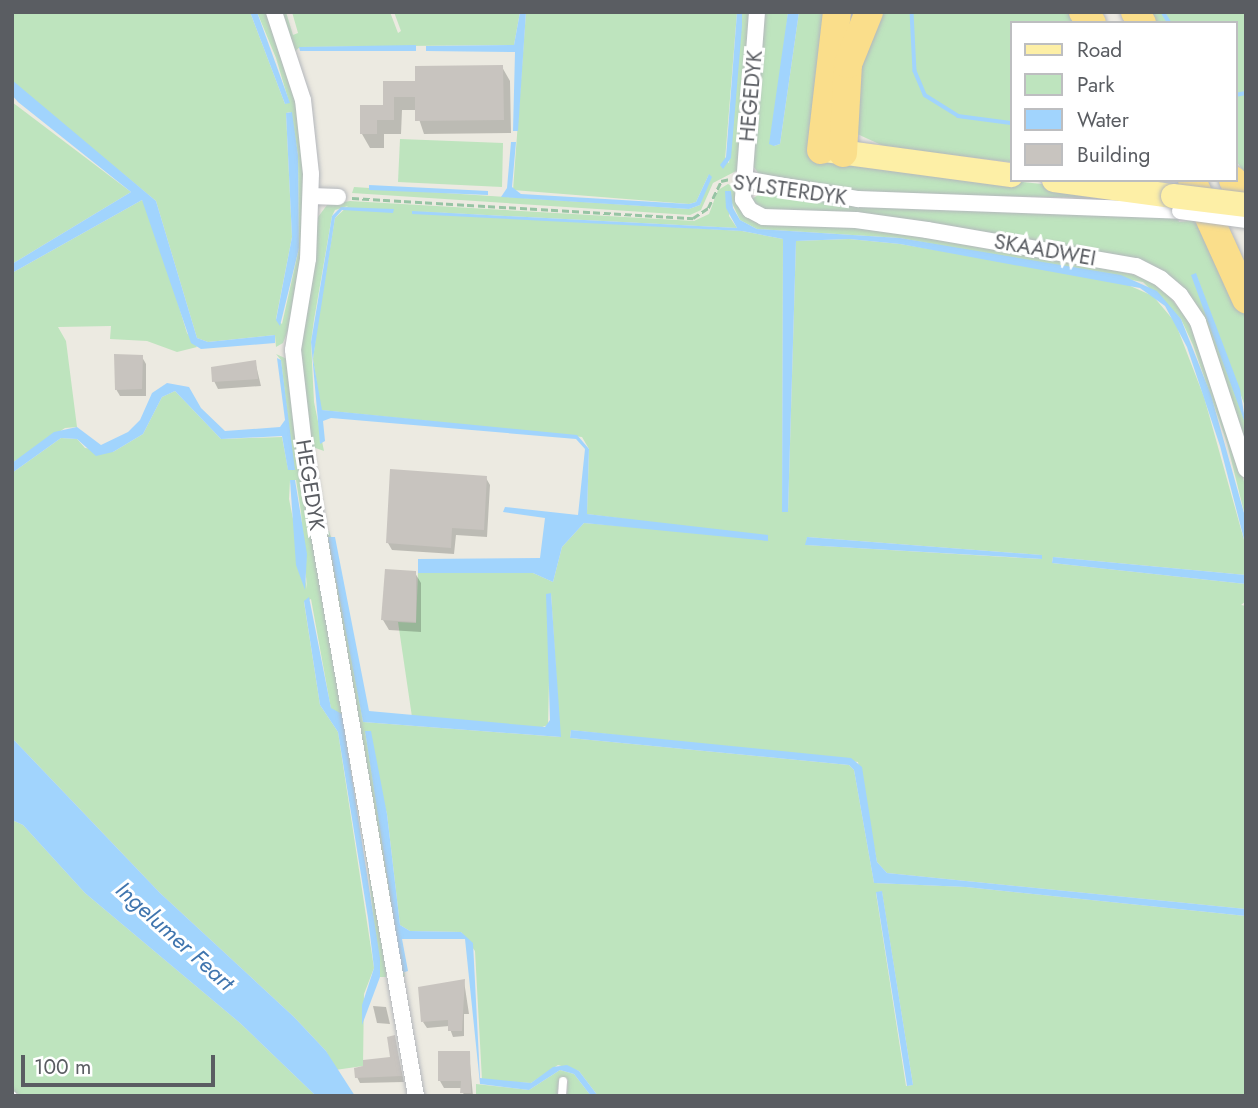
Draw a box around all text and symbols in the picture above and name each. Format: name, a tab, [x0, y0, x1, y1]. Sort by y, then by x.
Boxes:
legend	[1010, 21, 1237, 182]
text: Road	[1077, 35, 1122, 65]
street label: HEGEDYK	[734, 49, 768, 143]
text: Park	[1077, 70, 1114, 100]
text: Water	[1077, 105, 1129, 135]
text: Building	[1077, 140, 1150, 170]
street label: SYLSTERDYK	[731, 170, 849, 210]
street label: SKAADWEI	[992, 229, 1098, 271]
street label: HEGEDYK	[290, 438, 330, 532]
water label: Ingelumer Feart	[110, 876, 240, 996]
scale bar	[24, 1042, 219, 1086]
text: 100 m	[34, 1052, 91, 1082]

